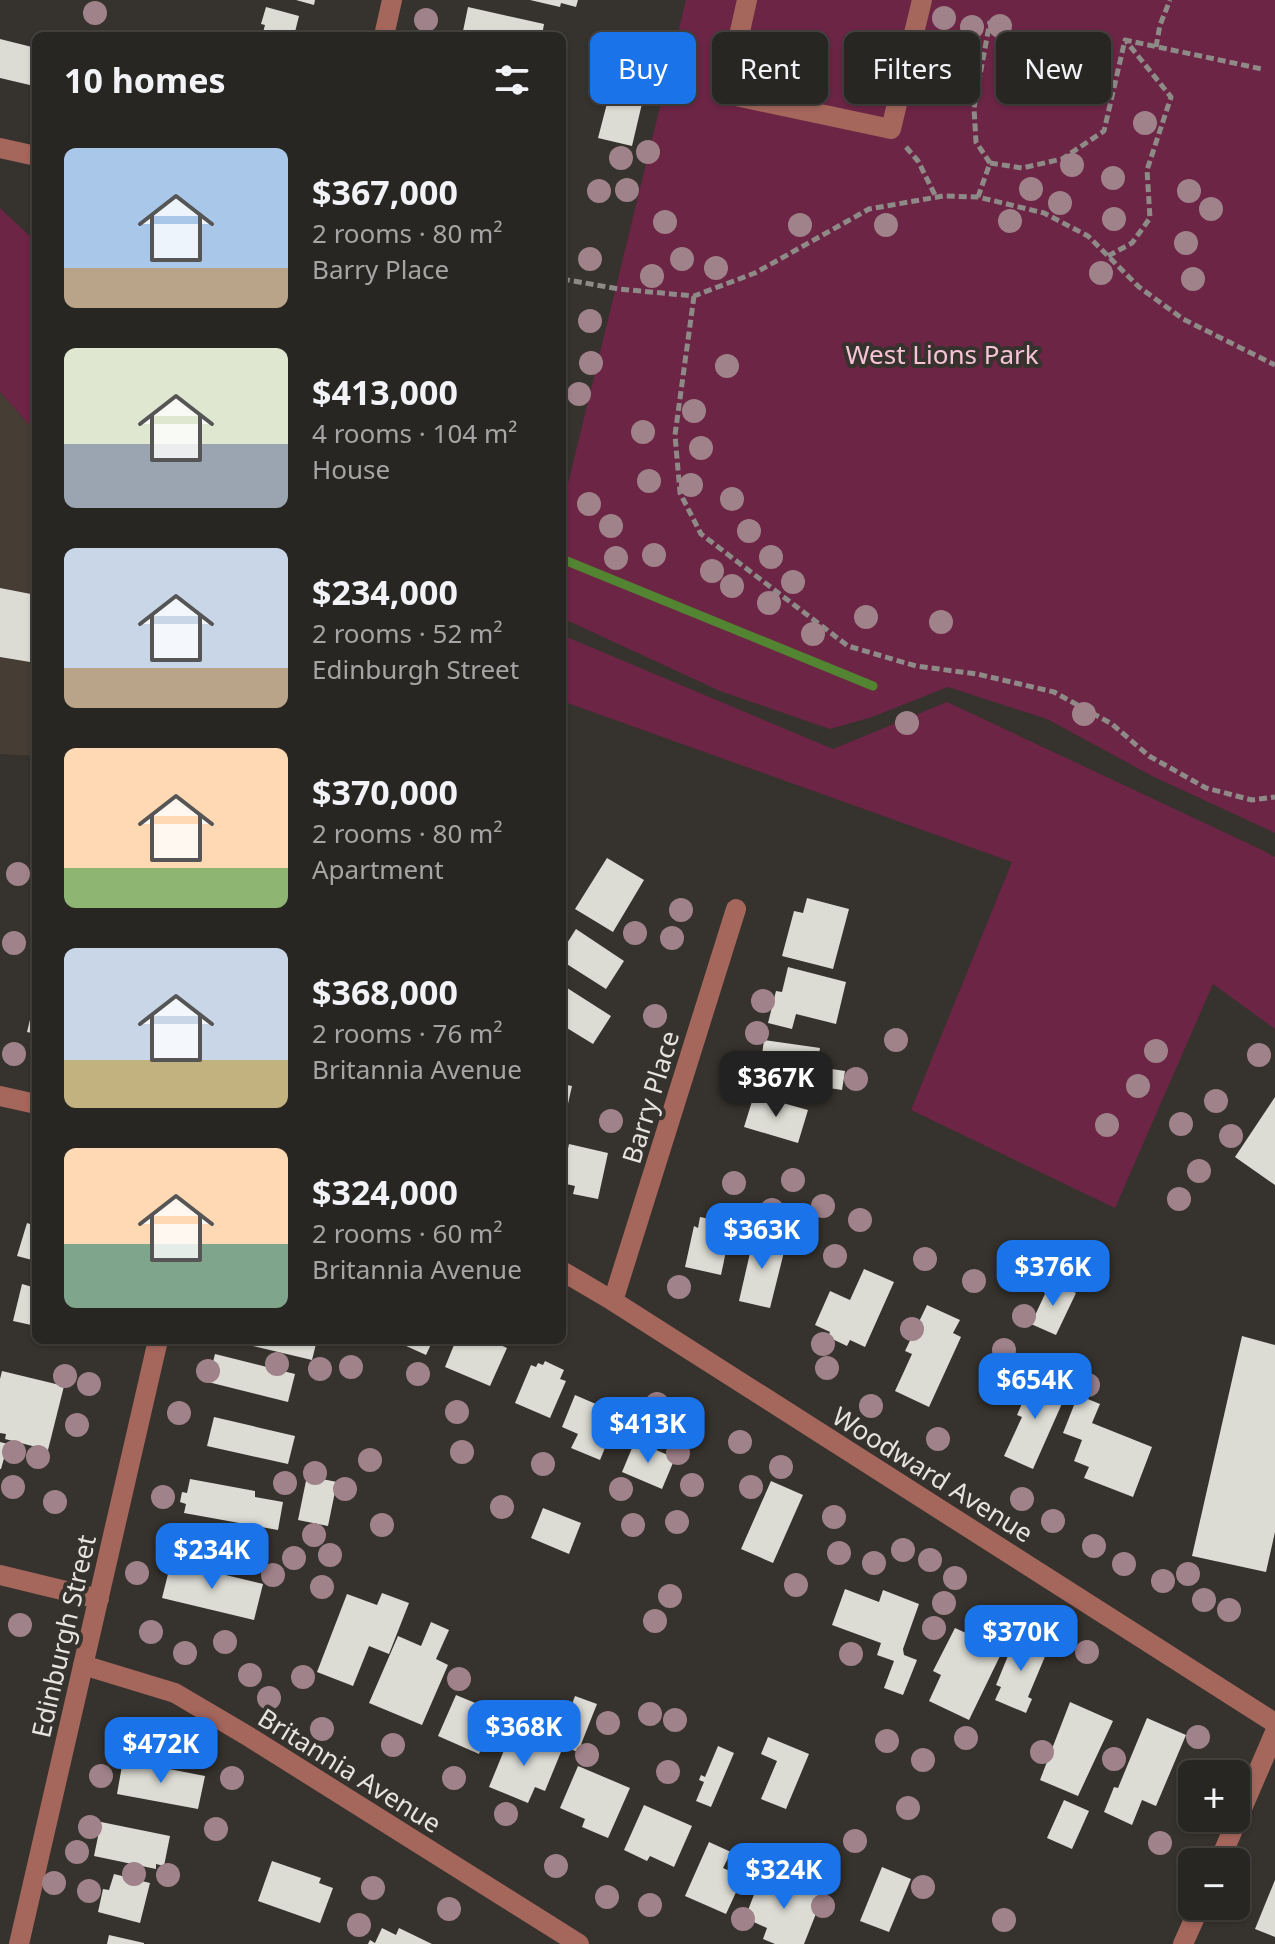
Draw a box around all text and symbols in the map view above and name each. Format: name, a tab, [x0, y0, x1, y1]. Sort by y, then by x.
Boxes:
chip: Buy	[590, 32, 696, 104]
chip: Rent	[712, 32, 828, 104]
chip: Filters	[844, 32, 980, 104]
chip: New	[996, 32, 1111, 104]
text: 10 homes	[64, 57, 226, 103]
icon: filters	[490, 58, 534, 102]
text: $367,000	[312, 169, 458, 215]
icon: home	[128, 180, 224, 276]
text: 2 rooms · 80 m²	[312, 215, 502, 251]
text: Barry Place	[312, 251, 449, 287]
park label: West Lions Park	[845, 336, 1039, 372]
text: $413,000	[312, 369, 458, 415]
icon: home	[128, 380, 224, 476]
text: 4 rooms · 104 m²	[312, 415, 517, 451]
text: House	[312, 451, 390, 487]
text: $234,000	[312, 569, 458, 615]
icon: home	[128, 580, 224, 676]
text: 2 rooms · 52 m²	[312, 615, 502, 651]
text: Edinburgh Street	[312, 651, 519, 687]
text: $370,000	[312, 769, 458, 815]
icon: home	[128, 780, 224, 876]
text: 2 rooms · 80 m²	[312, 815, 502, 851]
text: Apartment	[312, 851, 444, 887]
text: $368,000	[312, 969, 458, 1015]
icon: home	[128, 980, 224, 1076]
text: 2 rooms · 76 m²	[312, 1015, 502, 1051]
street label: Barry Place	[613, 1026, 687, 1168]
text: Britannia Avenue	[312, 1051, 522, 1087]
pin: $367K	[720, 1051, 832, 1119]
text: $367K	[738, 1059, 814, 1095]
text: $324,000	[312, 1169, 458, 1215]
icon: home	[128, 1180, 224, 1276]
pin: $363K	[706, 1203, 818, 1271]
text: $363K	[724, 1211, 800, 1247]
text: 2 rooms · 60 m²	[312, 1215, 502, 1251]
pin: $376K	[997, 1240, 1109, 1308]
text: $376K	[1015, 1248, 1091, 1284]
text: Britannia Avenue	[312, 1251, 522, 1287]
pin: $654K	[979, 1353, 1091, 1421]
text: $654K	[997, 1361, 1073, 1397]
pin: $413K	[592, 1397, 704, 1465]
street label: Woodward Avenue	[826, 1398, 1040, 1550]
text: $413K	[610, 1405, 686, 1441]
pin: $234K	[156, 1523, 268, 1591]
street label: Edinburgh Street	[22, 1531, 104, 1741]
text: $234K	[174, 1531, 250, 1567]
pin: $370K	[965, 1605, 1077, 1673]
text: $370K	[983, 1613, 1059, 1649]
street label: Britannia Avenue	[252, 1699, 448, 1841]
pin: $368K	[468, 1700, 580, 1768]
text: $368K	[486, 1708, 562, 1744]
pin: $472K	[105, 1717, 217, 1785]
text: $472K	[123, 1725, 199, 1761]
map controls	[1178, 1760, 1250, 1920]
button: +	[1178, 1760, 1250, 1832]
pin: $324K	[728, 1843, 840, 1911]
button: −	[1178, 1848, 1250, 1920]
text: $324K	[746, 1851, 822, 1887]

